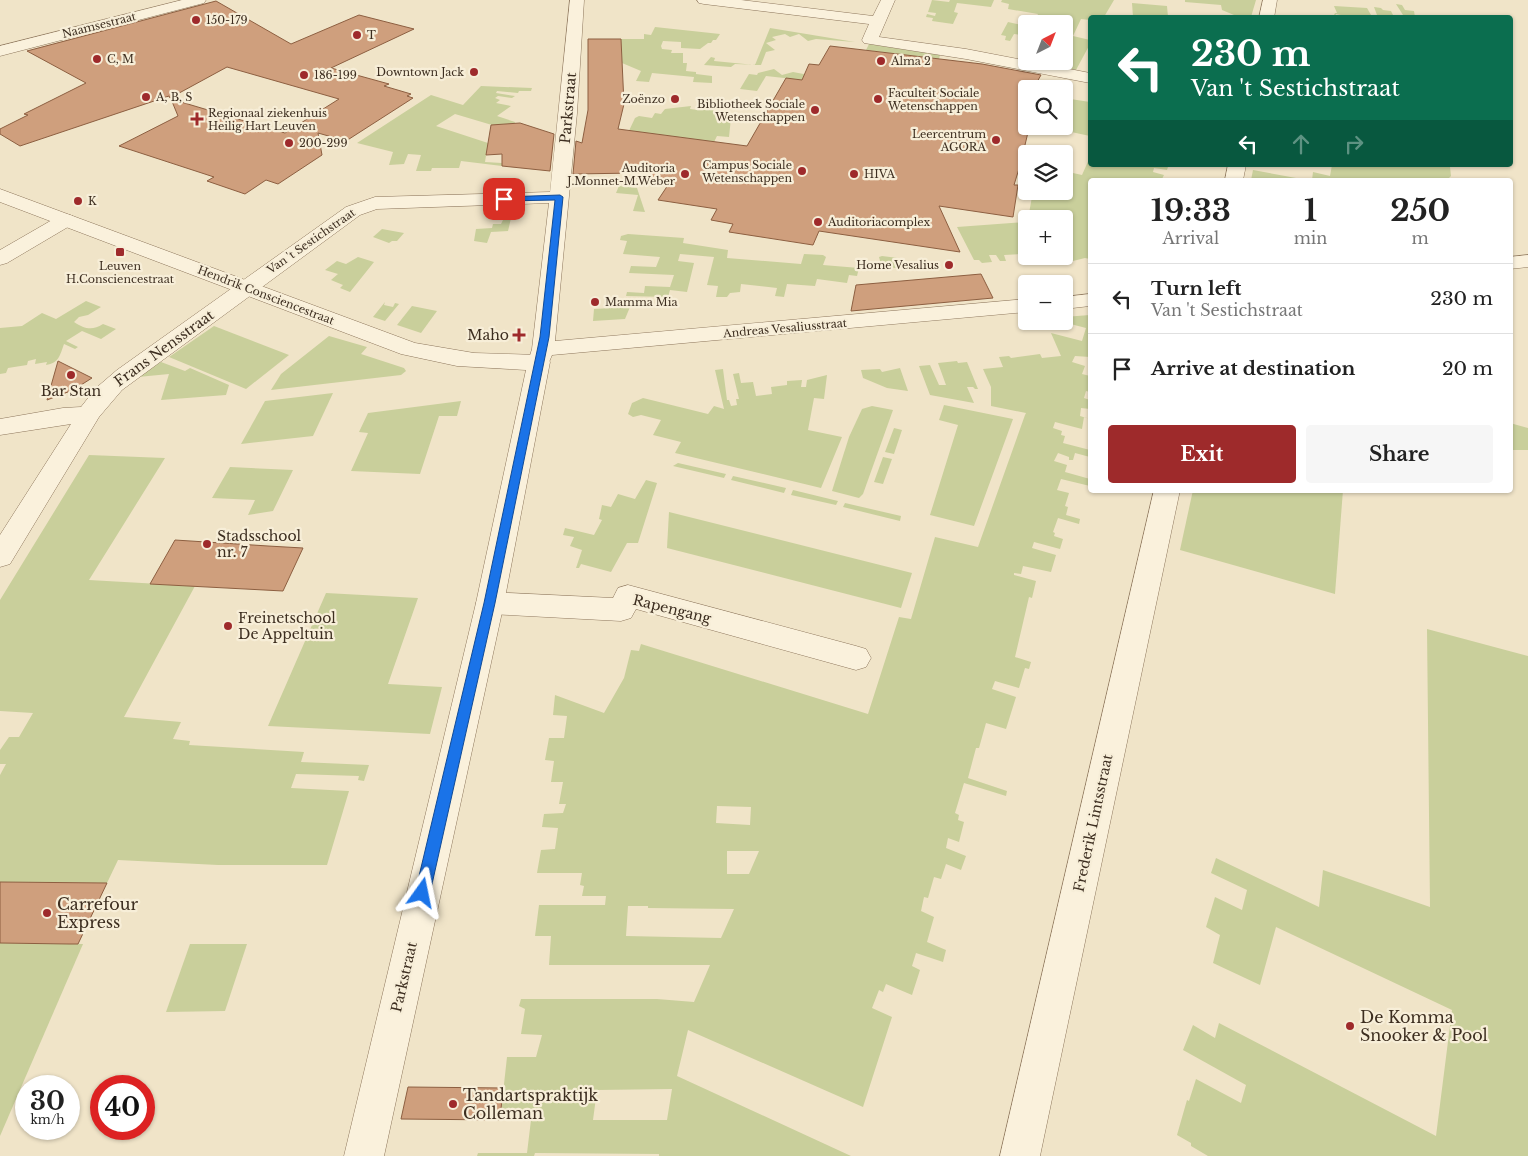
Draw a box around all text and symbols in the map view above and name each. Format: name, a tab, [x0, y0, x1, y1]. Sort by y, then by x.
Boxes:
street label: Naamsestraat	[61, 9, 138, 41]
place label: 150-179	[206, 13, 248, 27]
marker: 150-179	[190, 14, 202, 26]
north arrow	[1018, 15, 1072, 70]
map controls	[1018, 15, 1073, 330]
place label: T	[367, 28, 376, 42]
marker: T	[351, 29, 363, 41]
text: 230 m	[1191, 32, 1311, 75]
icon: left	[1108, 35, 1173, 100]
place label: C, M	[107, 52, 134, 66]
marker: C, M	[91, 53, 103, 65]
place label: Alma 2	[890, 54, 931, 68]
marker: Alma 2	[875, 55, 887, 67]
place label: Downtown Jack	[376, 65, 464, 79]
marker: Downtown Jack	[468, 66, 480, 78]
place label: 186-199	[314, 68, 357, 82]
marker: 186-199	[298, 69, 310, 81]
street label: Parkstraat	[556, 71, 580, 144]
text: Van 't Sestichstraat	[1191, 75, 1400, 102]
button: search	[1018, 80, 1073, 135]
place label: Faculteit Sociale Wetenschappen	[887, 86, 979, 113]
place label: A, B, S	[155, 90, 192, 104]
marker: A, B, S	[140, 91, 152, 103]
place label: Zoënzo	[622, 92, 665, 106]
marker: Zoënzo	[669, 93, 681, 105]
marker: Faculteit Sociale Wetenschappen	[872, 93, 884, 105]
place label: Bibliotheek Sociale Wetenschappen	[697, 97, 805, 124]
marker: Bibliotheek Sociale Wetenschappen	[809, 104, 821, 116]
place label: Regionaal ziekenhuis Heilig Hart Leuven	[208, 106, 327, 133]
marker: Regionaal ziekenhuis Heilig Hart Leuven	[190, 112, 204, 126]
place label: Leercentrum AGORA	[912, 127, 987, 154]
icon: left	[1234, 130, 1262, 158]
icon: ahead	[1287, 130, 1315, 158]
icon: right	[1340, 130, 1368, 158]
marker: Leercentrum AGORA	[990, 134, 1002, 146]
place label: 200-299	[299, 136, 348, 150]
marker: 200-299	[283, 137, 295, 149]
button: layers	[1018, 145, 1073, 200]
place label: Campus Sociale Wetenschappen	[701, 158, 792, 185]
place label: Auditoria J.Monnet-M.Weber	[565, 161, 676, 188]
marker: Campus Sociale Wetenschappen	[796, 165, 808, 177]
place label: HIVA	[864, 167, 896, 181]
marker: Auditoria J.Monnet-M.Weber	[679, 168, 691, 180]
marker: HIVA	[848, 168, 860, 180]
pin	[483, 178, 525, 220]
icon: arrive	[490, 185, 518, 213]
text: 19:33	[1151, 192, 1231, 229]
text: 1	[1304, 192, 1317, 229]
text: 250	[1390, 192, 1450, 229]
place label: K	[88, 194, 97, 208]
marker: K	[72, 195, 84, 207]
street label: Van 't Sestichstraat	[263, 205, 358, 277]
button: +	[1018, 210, 1073, 265]
place label: Auditoriacomplex	[827, 215, 931, 229]
marker: Auditoriacomplex	[812, 216, 824, 228]
text: Arrival	[1163, 228, 1219, 248]
text: min	[1294, 228, 1327, 248]
text: m	[1412, 228, 1429, 248]
marker: Leuven H.Consciencestraat	[114, 246, 126, 258]
place label: Home Vesalius	[856, 258, 939, 272]
place label: Leuven H.Consciencestraat	[66, 259, 175, 286]
marker: Home Vesalius	[943, 259, 955, 271]
street label: Hendrik Consciencestraat	[196, 262, 337, 328]
button: −	[1018, 275, 1073, 330]
text: Turn left	[1151, 277, 1242, 300]
icon: left	[1108, 285, 1136, 313]
text: 230 m	[1430, 287, 1493, 310]
place label: Mamma Mia	[605, 295, 679, 309]
marker: Mamma Mia	[589, 296, 601, 308]
text: Van 't Sestichstraat	[1151, 300, 1303, 320]
street label: Frans Nensstraat	[111, 305, 218, 390]
street label: Andreas Vesaliusstraat	[722, 316, 848, 340]
place label: Maho	[467, 326, 509, 344]
marker: Maho	[513, 329, 525, 341]
icon: arrive	[1108, 355, 1136, 383]
text: Arrive at destination	[1151, 357, 1355, 380]
text: 20 m	[1442, 357, 1493, 380]
marker: Bar Stan	[65, 369, 77, 381]
place label: Bar Stan	[41, 382, 102, 400]
button: Exit	[1108, 425, 1296, 483]
button: Share	[1306, 425, 1493, 483]
place label: Stadsschool nr. 7	[217, 527, 302, 561]
marker: Stadsschool nr. 7	[201, 538, 213, 550]
street label: Rapengang	[631, 591, 714, 628]
place label: Freinetschool De Appeltuin	[238, 609, 336, 643]
marker: Freinetschool De Appeltuin	[222, 620, 234, 632]
street label: Frederik Lintsstraat	[1070, 752, 1117, 894]
position arrow	[395, 866, 447, 918]
place label: Carrefour Express	[57, 894, 139, 932]
marker: Carrefour Express	[41, 907, 53, 919]
street label: Parkstraat	[387, 939, 421, 1014]
place label: De Komma Snooker & Pool	[1360, 1007, 1488, 1045]
marker: De Komma Snooker & Pool	[1344, 1020, 1356, 1032]
speed limit sign: 40	[90, 1075, 155, 1140]
place label: Tandartspraktijk Colleman	[463, 1085, 598, 1123]
text: 30	[30, 1086, 65, 1117]
marker: Tandartspraktijk Colleman	[447, 1098, 459, 1110]
text: km/h	[30, 1112, 65, 1127]

